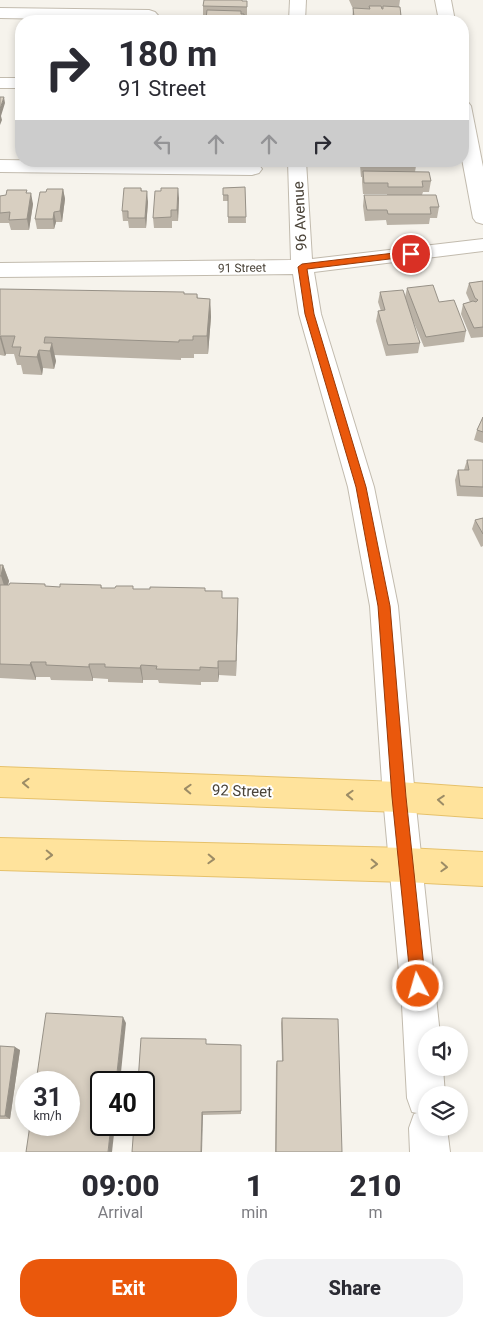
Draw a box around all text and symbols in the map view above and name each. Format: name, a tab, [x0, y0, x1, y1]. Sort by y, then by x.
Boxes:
text: 180 m	[118, 34, 217, 75]
icon: right	[35, 35, 100, 100]
text: 91 Street	[118, 76, 206, 101]
icon: left	[149, 130, 177, 158]
icon: ahead	[202, 130, 230, 158]
icon: ahead	[255, 130, 283, 158]
icon: right	[308, 130, 336, 158]
street label: 96 Avenue	[289, 181, 311, 251]
pin	[390, 233, 432, 275]
icon: arrive	[397, 240, 425, 268]
street label: 91 Street	[218, 261, 266, 275]
one-way arrow	[21, 777, 29, 788]
street label: 92 Street	[212, 781, 272, 801]
one-way arrow	[184, 784, 192, 794]
one-way arrow	[346, 790, 354, 801]
one-way arrow	[437, 795, 445, 806]
one-way arrow	[45, 850, 53, 860]
one-way arrow	[207, 854, 215, 865]
one-way arrow	[370, 859, 378, 869]
one-way arrow	[441, 862, 449, 873]
position arrow	[391, 959, 443, 1011]
map controls	[418, 1026, 468, 1136]
button: sound	[418, 1026, 468, 1076]
speed limit sign: 40	[90, 1071, 155, 1136]
text: 31	[33, 1083, 62, 1112]
button: layers	[418, 1086, 468, 1136]
text: km/h	[33, 1109, 62, 1123]
text: 09:00	[82, 1168, 160, 1203]
text: 1	[246, 1168, 263, 1203]
text: 210	[349, 1168, 401, 1203]
text: Arrival	[98, 1203, 143, 1222]
text: min	[241, 1203, 268, 1222]
text: m	[368, 1203, 382, 1222]
button: Exit	[20, 1259, 237, 1317]
button: Share	[247, 1259, 463, 1317]

